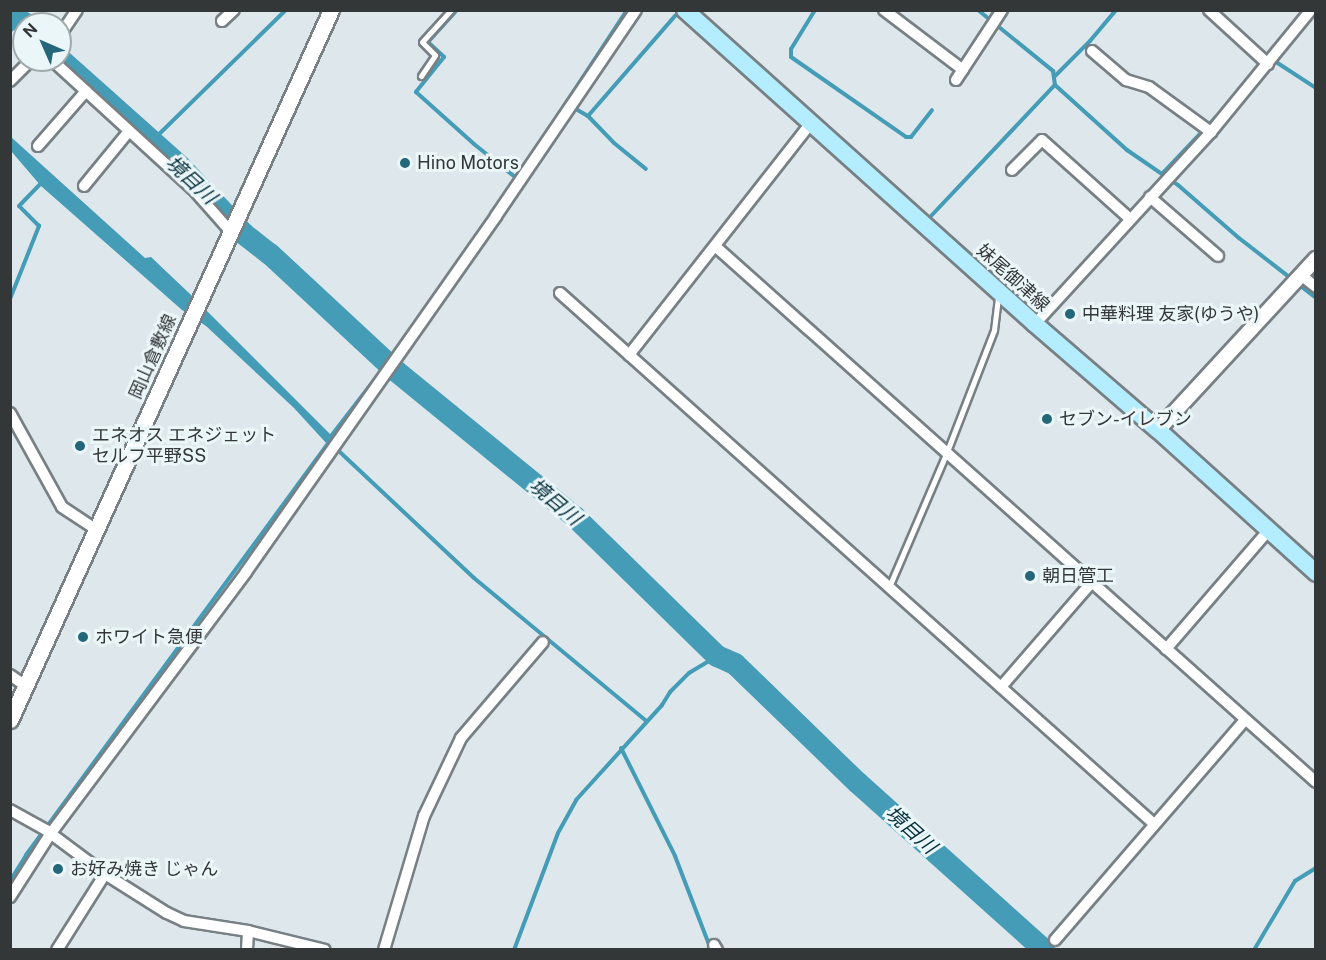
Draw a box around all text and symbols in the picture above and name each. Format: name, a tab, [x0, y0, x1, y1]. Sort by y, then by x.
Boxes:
north arrow	[12, 12, 72, 72]
text: N	[19, 19, 41, 41]
water label: 境目川	[161, 151, 221, 209]
place label: Hino Motors	[417, 152, 519, 174]
marker: Hino Motors	[398, 156, 412, 170]
street label: 妹尾御津線	[972, 240, 1054, 316]
place label: 中華料理 友家(ゆうや)	[1082, 303, 1259, 325]
marker: 中華料理 友家(ゆうや)	[1063, 307, 1077, 321]
street label: 岡山倉敷線	[125, 311, 181, 403]
place label: セブン-イレブン	[1059, 408, 1192, 430]
marker: セブン-イレブン	[1040, 412, 1054, 426]
place label: エネオス エネジェット セルフ平野SS	[92, 425, 276, 468]
marker: エネオス エネジェット セルフ平野SS	[73, 439, 87, 453]
water label: 境目川	[524, 474, 586, 530]
place label: 朝日管工	[1042, 565, 1114, 587]
marker: 朝日管工	[1023, 569, 1037, 583]
place label: ホワイト急便	[95, 626, 203, 648]
marker: ホワイト急便	[76, 630, 90, 644]
water label: 境目川	[881, 801, 941, 859]
place label: お好み焼き じゃん	[70, 858, 218, 880]
marker: お好み焼き じゃん	[51, 862, 65, 876]

